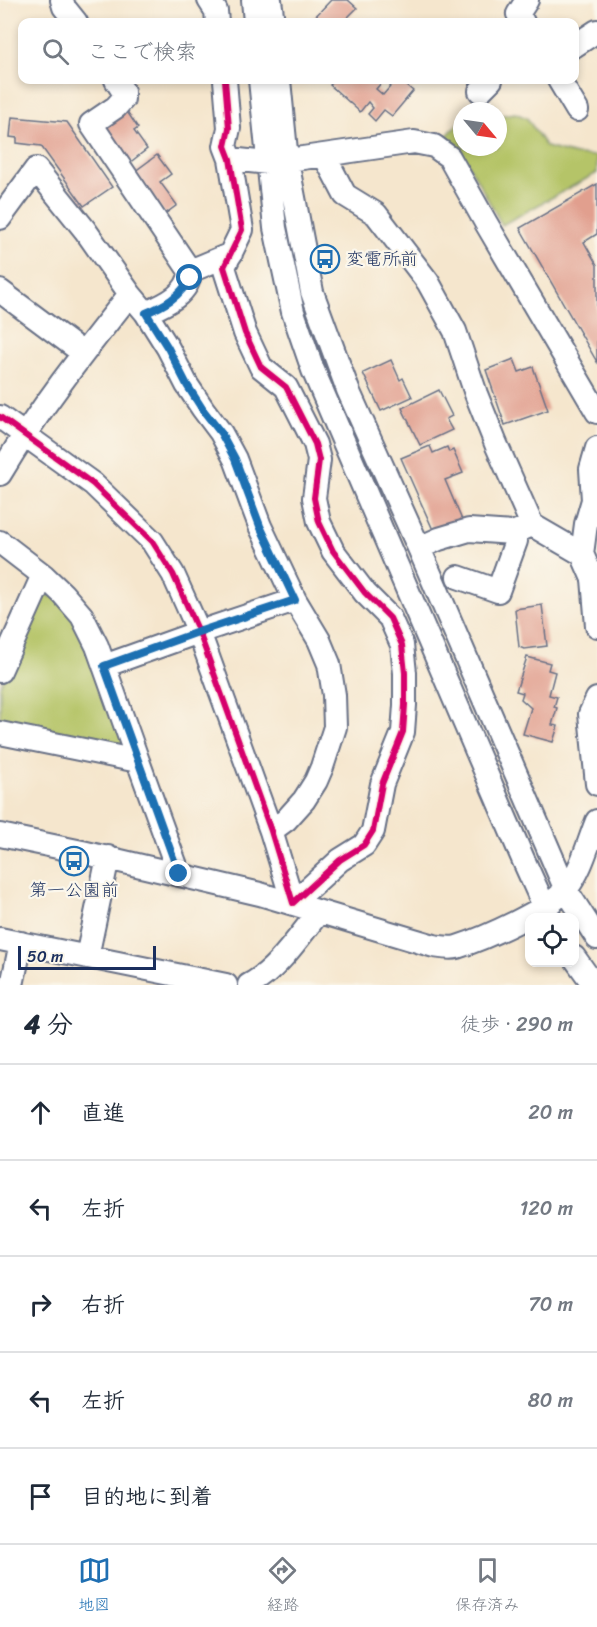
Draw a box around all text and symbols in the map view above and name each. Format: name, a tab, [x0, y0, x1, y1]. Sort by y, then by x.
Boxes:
search box	[18, 18, 579, 84]
text: ここで検索	[87, 32, 197, 71]
icon: search	[39, 35, 72, 68]
north arrow	[453, 102, 507, 156]
bus stop icon: 変電所前	[309, 243, 341, 275]
place label: 変電所前	[346, 243, 418, 275]
route start	[176, 264, 202, 290]
bus stop icon: 第一公園前	[58, 845, 90, 877]
route end	[165, 860, 191, 886]
place label: 第一公園前	[29, 874, 119, 906]
map controls	[525, 913, 579, 967]
button: locate	[525, 913, 579, 967]
text: 50 m	[27, 942, 63, 971]
scale bar	[18, 943, 156, 971]
text: 4 分	[24, 1001, 73, 1047]
text: 徒歩 · 290 m	[460, 1007, 573, 1042]
text: 直進	[81, 1093, 125, 1132]
text: 20 m	[528, 1095, 573, 1130]
icon: ahead	[24, 1096, 57, 1129]
text: 左折	[81, 1189, 125, 1228]
text: 120 m	[520, 1191, 573, 1226]
icon: left	[24, 1192, 57, 1225]
text: 右折	[81, 1285, 125, 1324]
text: 70 m	[528, 1287, 573, 1322]
icon: right	[24, 1288, 57, 1321]
text: 左折	[81, 1381, 125, 1420]
text: 80 m	[528, 1383, 573, 1418]
icon: left	[24, 1384, 57, 1417]
text: 目的地に到着	[81, 1477, 213, 1516]
icon: arrive	[24, 1480, 57, 1513]
tab: 地図	[78, 1554, 111, 1619]
tab: 経路	[266, 1554, 299, 1619]
tab: 保存済み	[455, 1554, 519, 1619]

